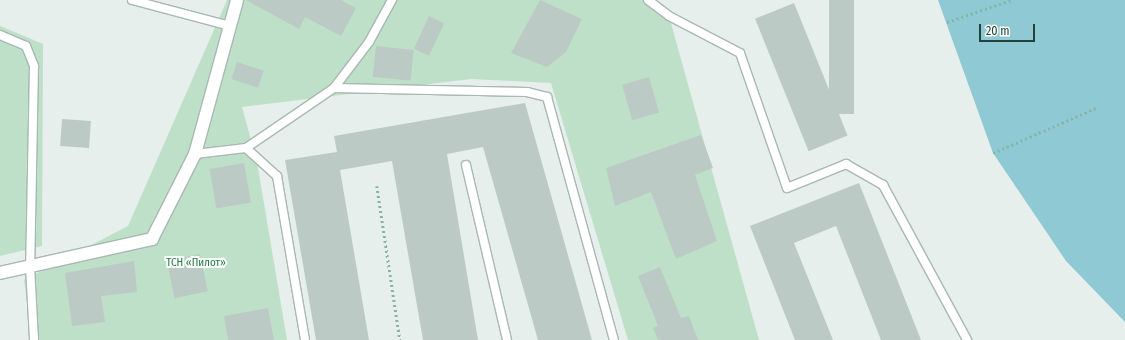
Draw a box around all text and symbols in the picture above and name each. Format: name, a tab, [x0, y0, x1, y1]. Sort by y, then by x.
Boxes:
scale bar	[981, 16, 1037, 42]
text: 20 m	[986, 24, 1010, 38]
park label: ТСН «Пилот»	[166, 256, 226, 270]

